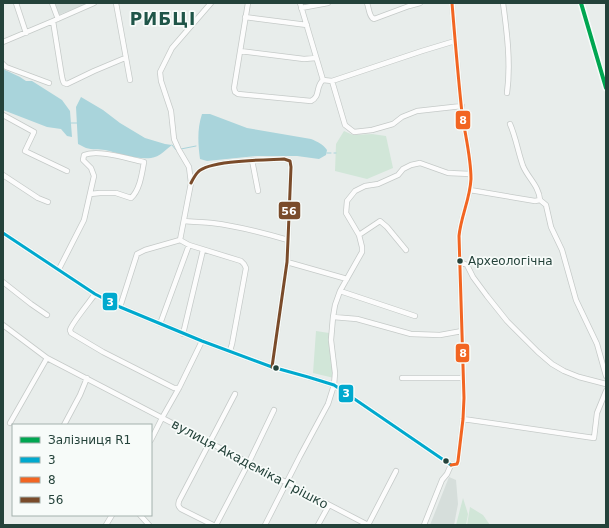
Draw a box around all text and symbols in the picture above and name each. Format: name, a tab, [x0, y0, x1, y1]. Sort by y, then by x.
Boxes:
district label: РИБЦІ	[130, 9, 196, 29]
line badge: 8	[455, 110, 471, 130]
text: 8	[459, 114, 467, 127]
line badge: 56	[278, 201, 301, 220]
text: 56	[281, 205, 297, 218]
place label: Археологічна	[468, 254, 553, 268]
marker: Археологічна	[455, 256, 465, 266]
line badge: 3	[102, 292, 118, 311]
text: 3	[106, 296, 114, 309]
line badge: 8	[455, 343, 470, 363]
text: 8	[459, 347, 467, 360]
unlabelled marker	[271, 363, 281, 373]
line badge: 3	[338, 384, 354, 403]
text: 3	[342, 387, 350, 400]
street label: вулиця Академіка Грішко	[169, 416, 331, 512]
legend	[12, 424, 152, 516]
text: Залізниця R1	[48, 433, 131, 447]
text: 3	[48, 453, 56, 467]
unlabelled marker	[441, 456, 451, 466]
text: 8	[48, 473, 56, 487]
text: 56	[48, 493, 63, 507]

